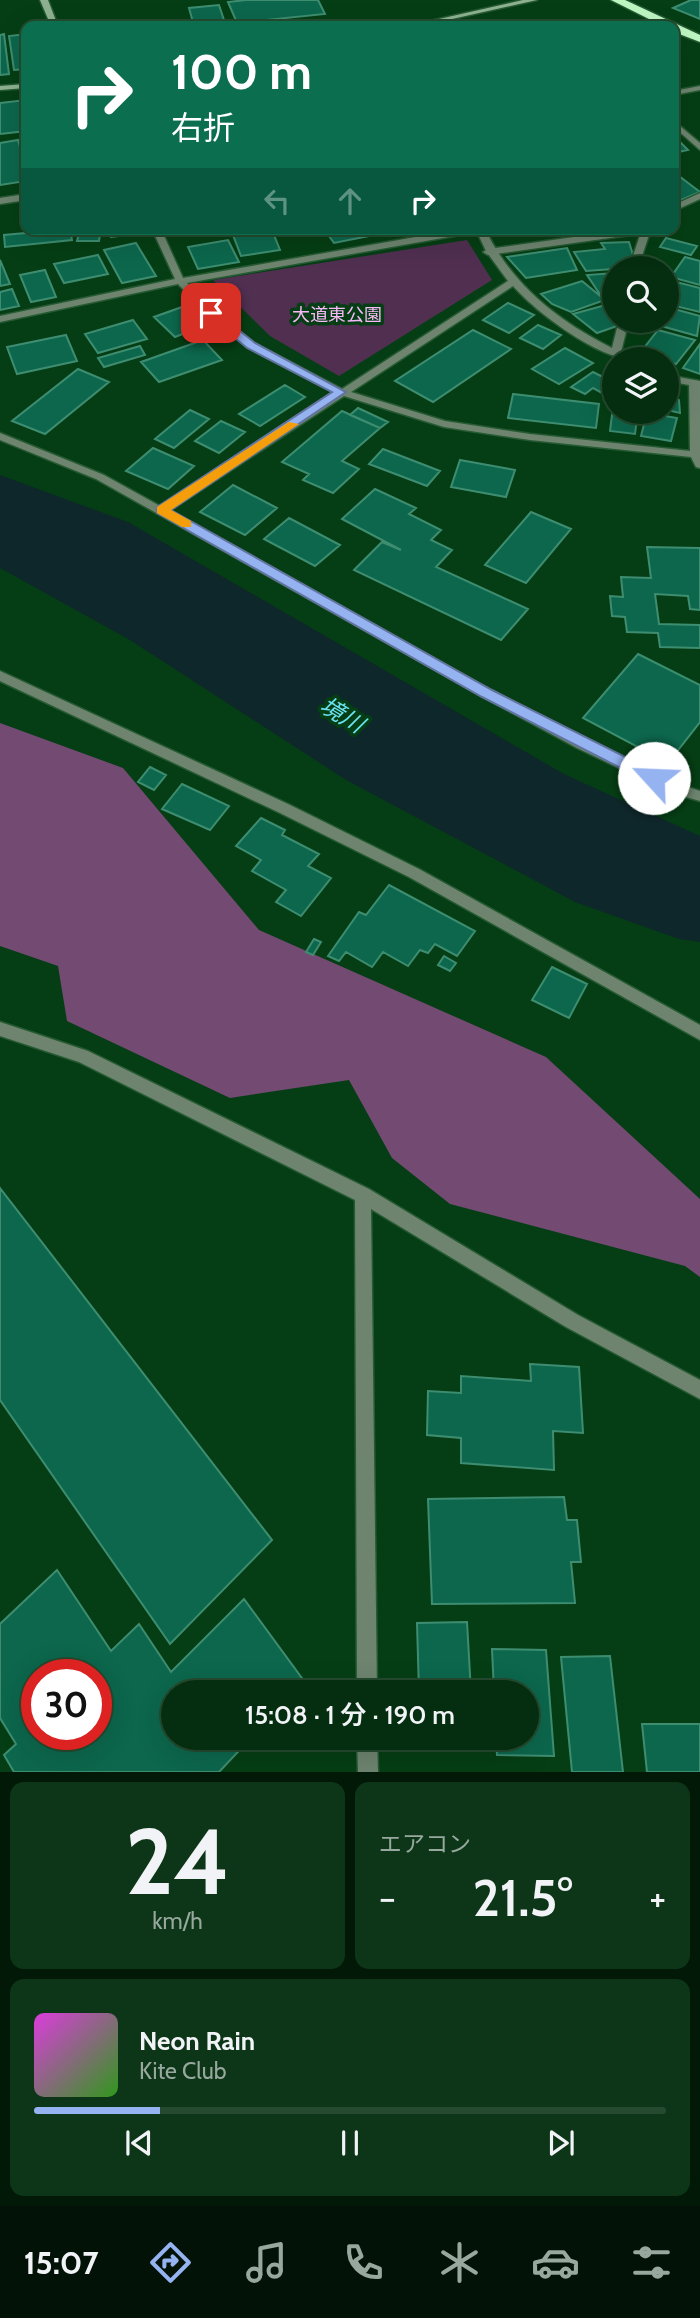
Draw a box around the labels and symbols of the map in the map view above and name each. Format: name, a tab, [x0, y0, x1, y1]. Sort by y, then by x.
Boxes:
pin	[181, 283, 241, 343]
park label: 大道東公園	[292, 304, 382, 326]
water label: 境川	[315, 691, 371, 740]
position arrow	[617, 741, 691, 815]
speed limit sign: 30	[21, 1659, 112, 1750]

